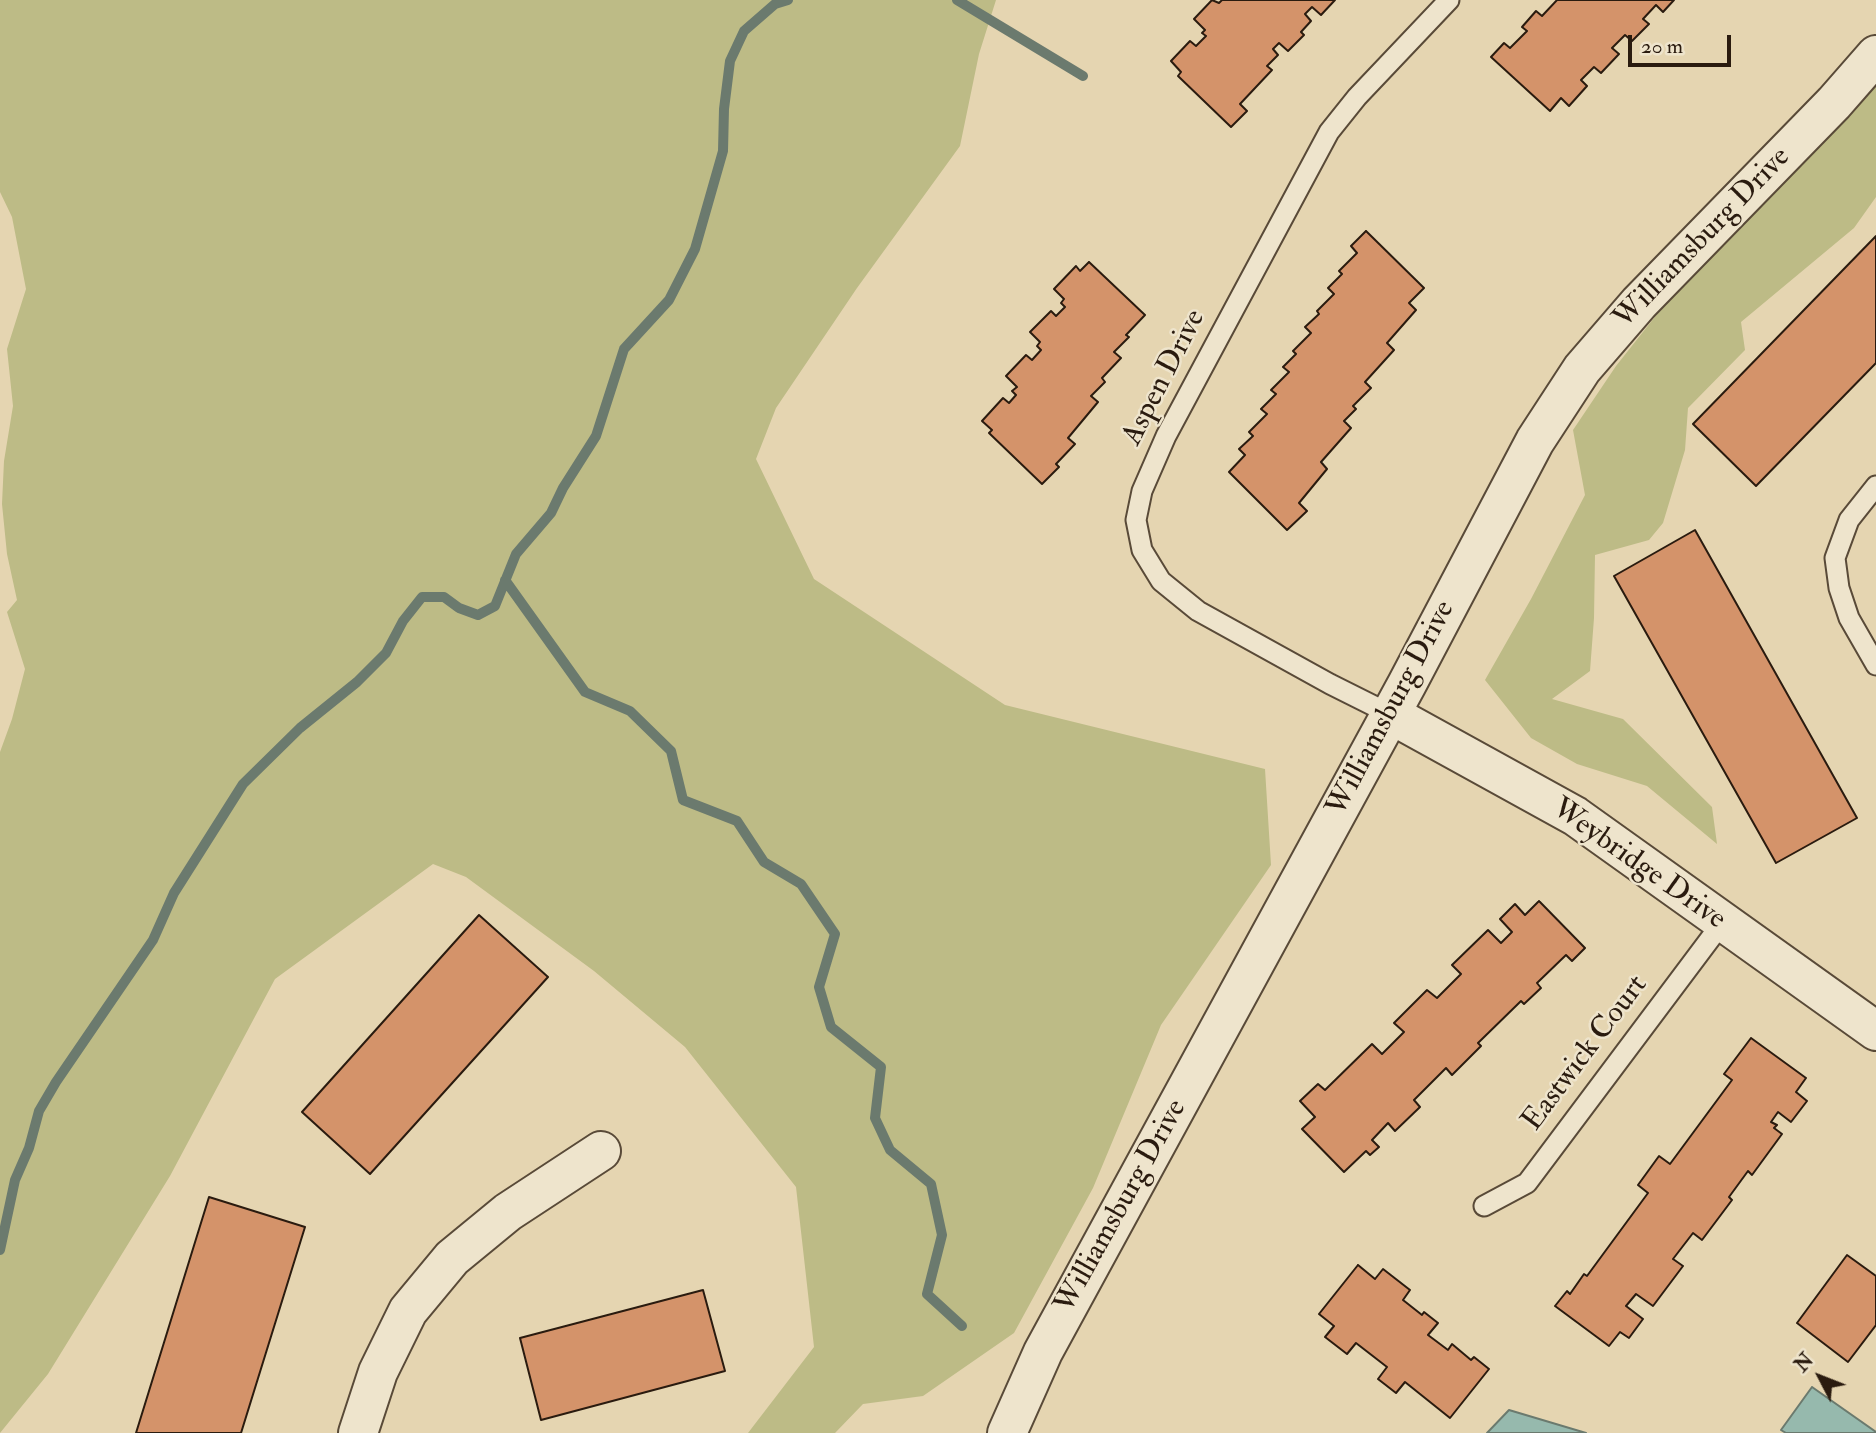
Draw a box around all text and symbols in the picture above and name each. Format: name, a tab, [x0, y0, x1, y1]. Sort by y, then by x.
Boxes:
scale bar	[1631, 21, 1734, 65]
text: 20 m	[1641, 33, 1683, 60]
street label: Williamsburg Drive	[1607, 141, 1799, 337]
street label: Aspen Drive	[1115, 304, 1215, 452]
street label: Williamsburg Drive	[1320, 595, 1464, 823]
street label: Weybridge Drive	[1544, 792, 1732, 938]
street label: Eastwick Court	[1516, 969, 1656, 1139]
street label: Williamsburg Drive	[1048, 1094, 1196, 1320]
north arrow	[1785, 1342, 1855, 1412]
text: N	[1790, 1349, 1819, 1377]

